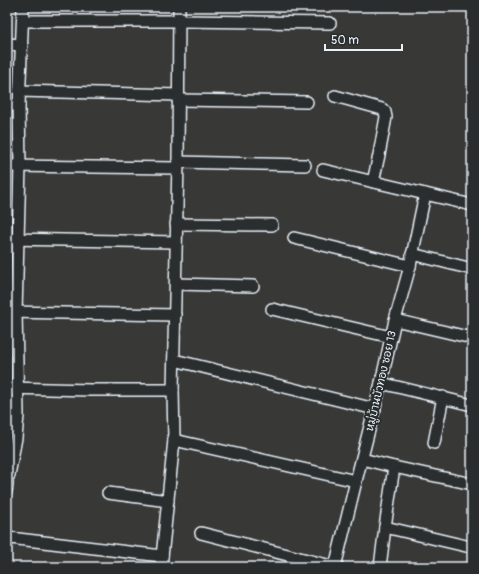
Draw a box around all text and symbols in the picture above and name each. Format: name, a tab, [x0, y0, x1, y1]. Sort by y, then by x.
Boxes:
scale bar	[325, 26, 402, 52]
text: 50 m	[331, 33, 359, 48]
street label: หมู่บ้านบัวทอง ซอย 13	[361, 329, 401, 433]

